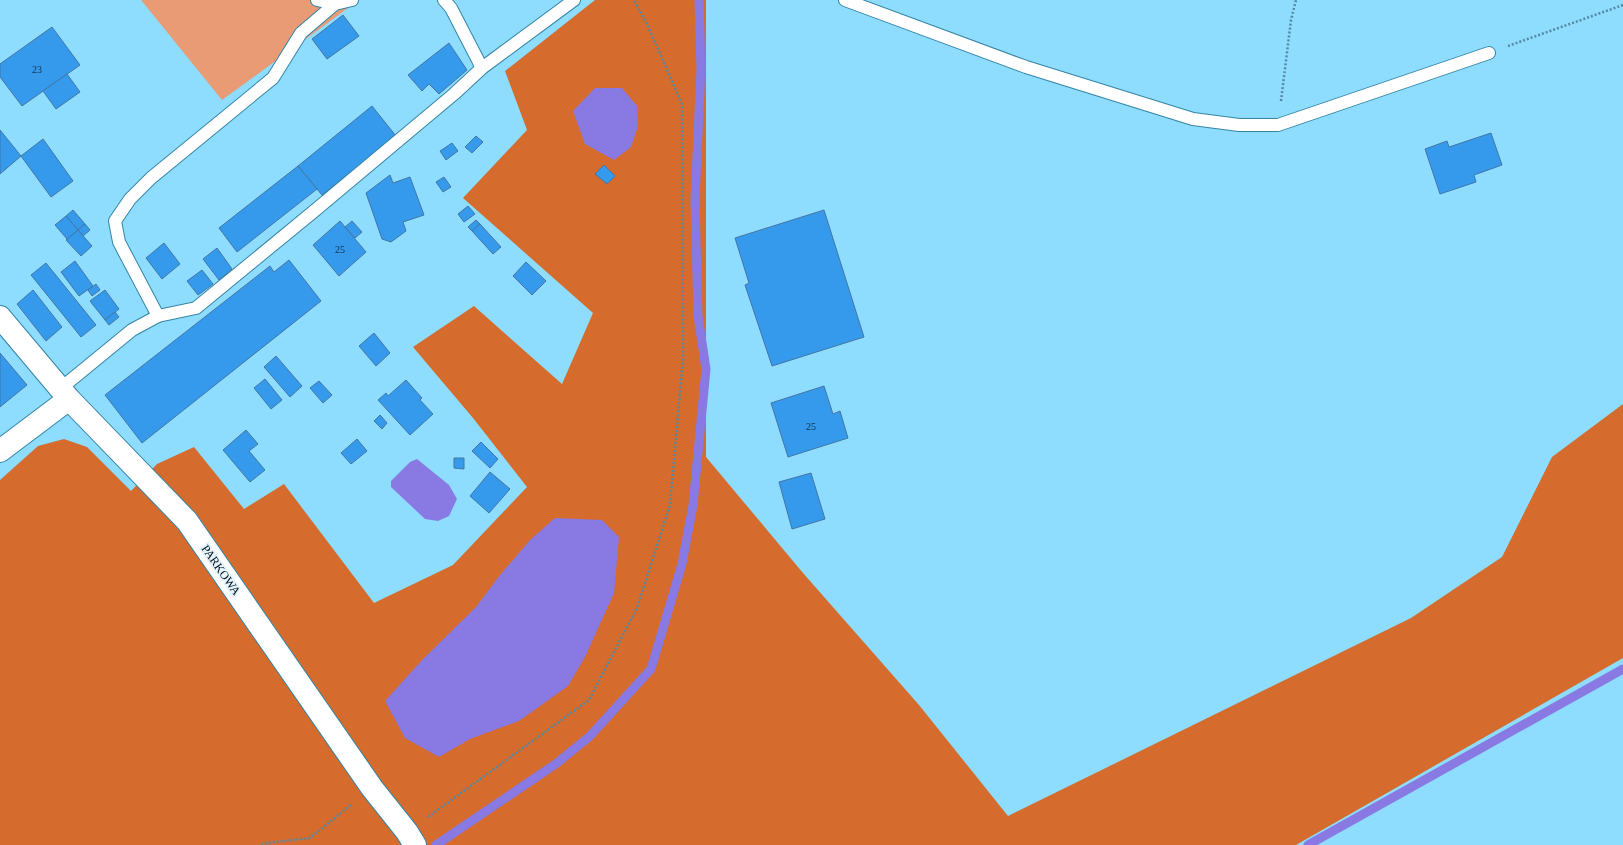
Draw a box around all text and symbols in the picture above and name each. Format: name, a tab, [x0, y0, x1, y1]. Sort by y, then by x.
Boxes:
house number: 23	[32, 64, 42, 75]
house number: 25	[335, 244, 345, 255]
house number: 25	[806, 421, 816, 432]
street label: PARKOWA	[199, 542, 244, 598]

